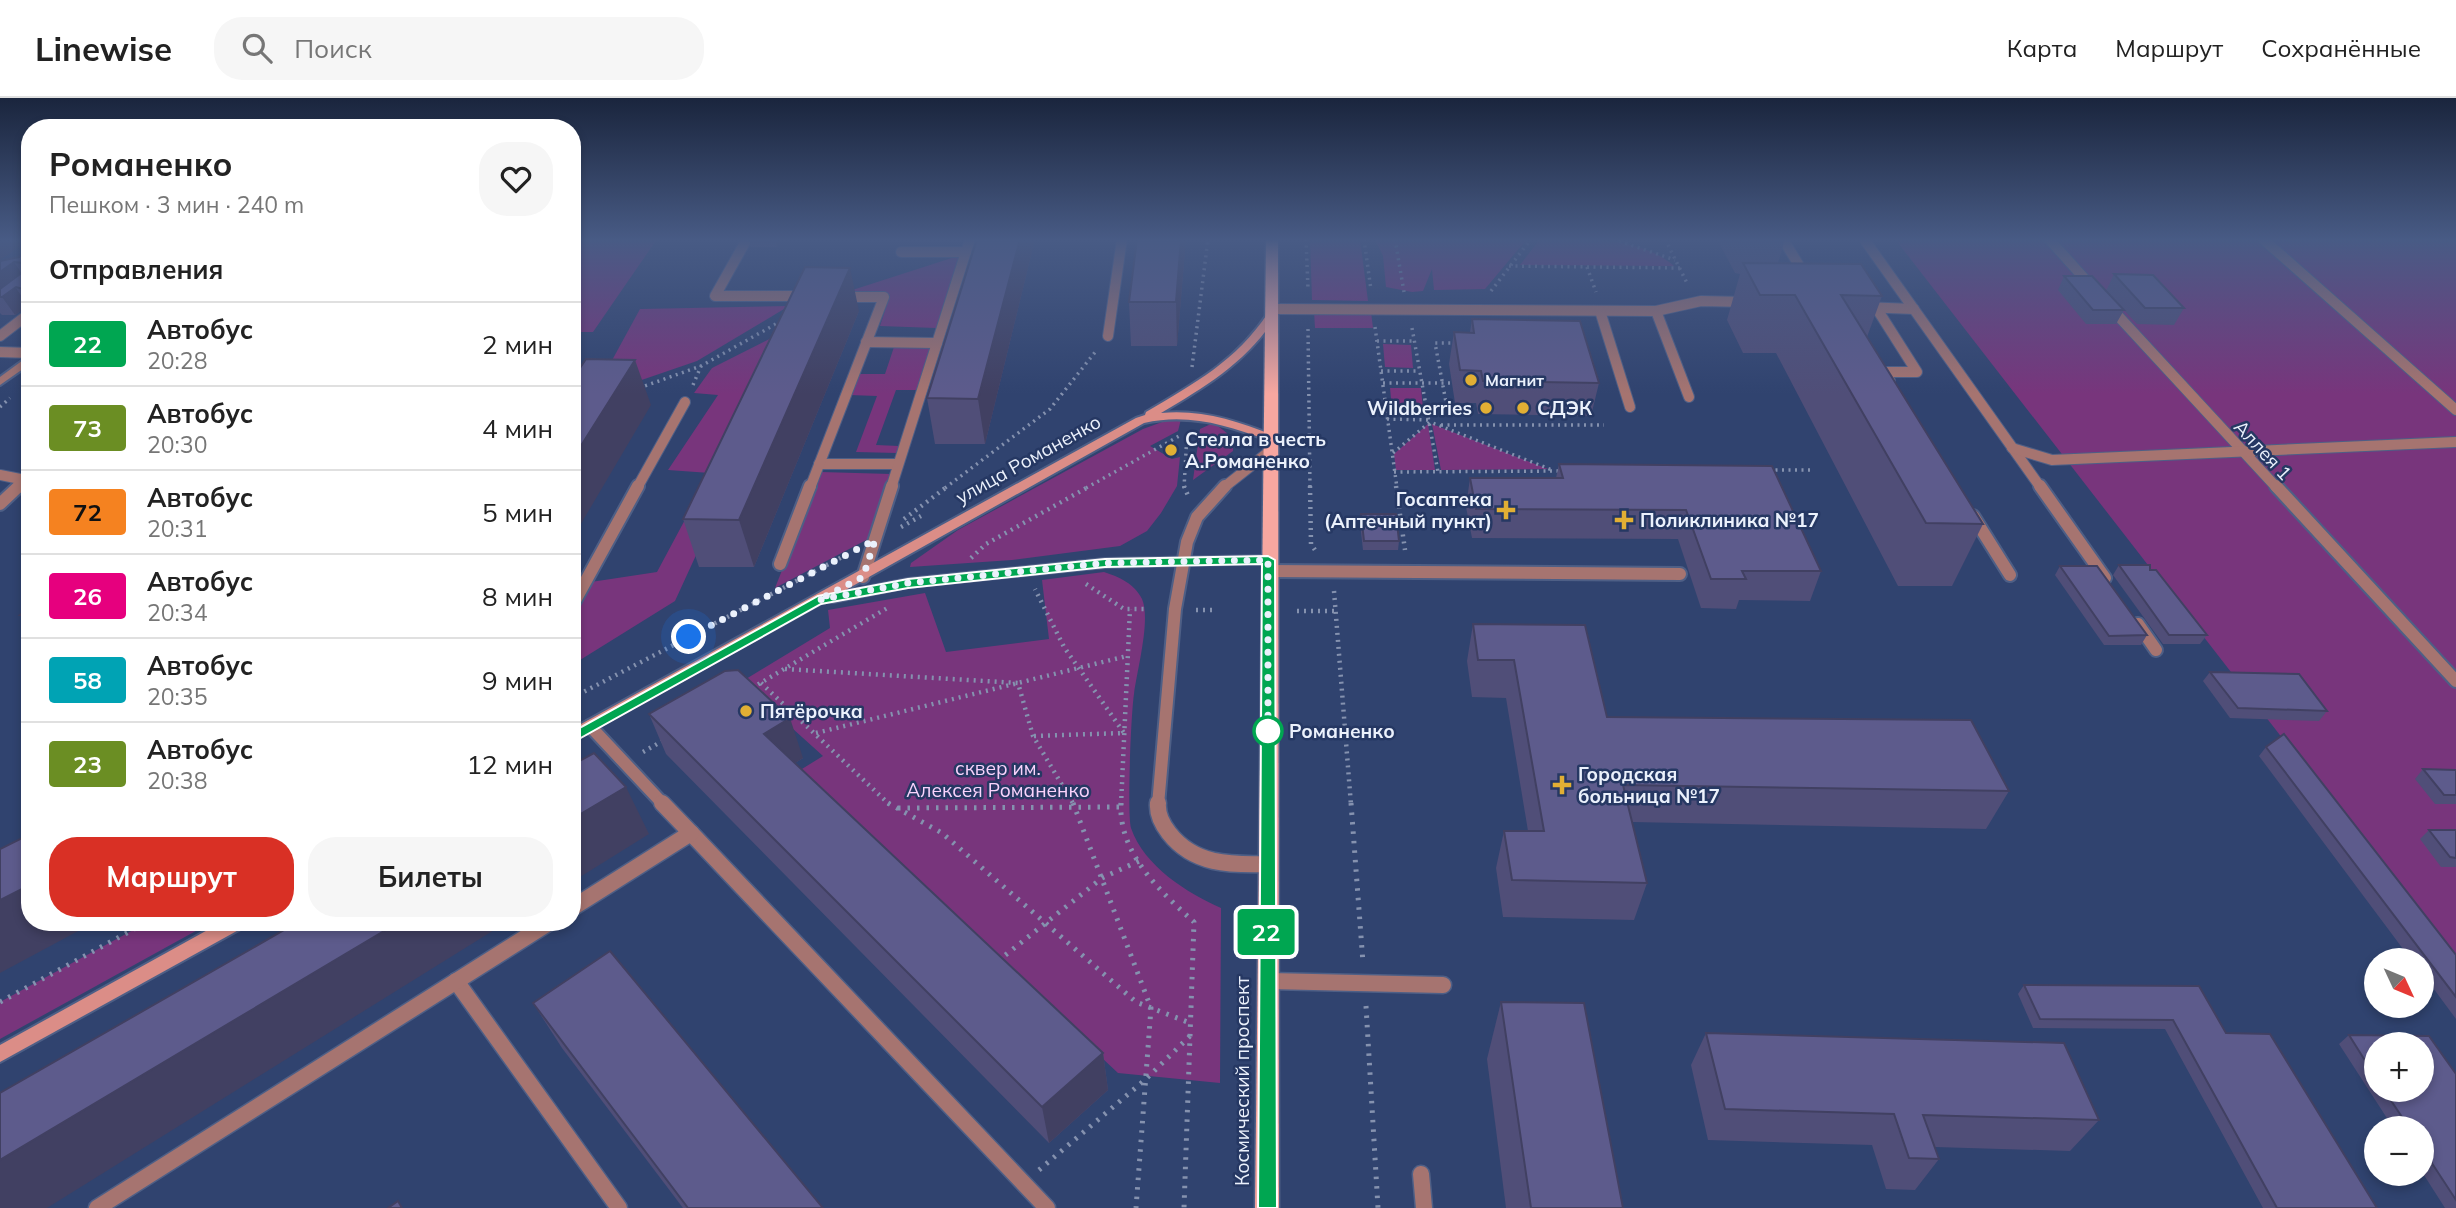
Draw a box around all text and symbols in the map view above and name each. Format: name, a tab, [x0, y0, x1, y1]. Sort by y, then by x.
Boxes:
search box	[214, 17, 704, 80]
text: Linewise	[35, 28, 172, 69]
icon: search	[238, 29, 276, 67]
text: Поиск	[294, 32, 372, 65]
text: Карта	[2007, 33, 2077, 63]
text: Маршрут	[2115, 33, 2223, 63]
text: Сохранённые	[2261, 33, 2421, 63]
button: heart	[479, 142, 553, 216]
text: Романенко	[49, 143, 232, 184]
text: Пешком · 3 мин · 240 m	[49, 190, 304, 219]
text: Отправления	[49, 253, 223, 286]
text: Автобус	[147, 313, 253, 346]
text: 2 мин	[482, 328, 553, 361]
text: 22	[73, 329, 102, 359]
text: 20:28	[147, 346, 207, 375]
place label: Магнит	[1485, 370, 1544, 390]
marker: Магнит	[1463, 372, 1479, 388]
place label: Wildberries	[1367, 396, 1472, 420]
place label: СДЭК	[1537, 396, 1593, 420]
text: Автобус	[147, 397, 253, 430]
marker: Wildberries	[1478, 400, 1494, 416]
marker: СДЭК	[1515, 400, 1531, 416]
street label: улица Романенко	[951, 409, 1105, 509]
text: 4 мин	[482, 412, 553, 445]
text: 73	[73, 413, 102, 443]
street label: Аллея 1	[2229, 415, 2297, 485]
place label: Стелла в честь А.Романенко	[1185, 427, 1326, 473]
text: 20:30	[147, 430, 207, 459]
marker: Стелла в честь А.Романенко	[1163, 442, 1179, 458]
text: Автобус	[147, 481, 253, 514]
place label: Госаптека (Аптечный пункт)	[1324, 487, 1492, 533]
text: 5 мин	[482, 496, 553, 529]
text: 72	[73, 497, 102, 527]
marker: Госаптека (Аптечный пункт)	[1498, 502, 1514, 518]
place label: Поликлиника №17	[1640, 508, 1819, 532]
marker: Поликлиника №17	[1614, 510, 1634, 530]
text: 20:31	[147, 514, 207, 543]
text: Автобус	[147, 565, 253, 598]
text: 8 мин	[482, 580, 553, 613]
text: 26	[73, 581, 102, 611]
text: 20:34	[147, 598, 207, 627]
your location	[671, 619, 706, 654]
text: Автобус	[147, 649, 253, 682]
text: 9 мин	[482, 664, 553, 697]
text: 58	[73, 665, 102, 695]
text: 20:35	[147, 682, 207, 711]
place label: Пятёрочка	[760, 699, 863, 723]
marker: Пятёрочка	[738, 703, 754, 719]
marker: Романенко	[1253, 716, 1283, 746]
place label: Романенко	[1289, 719, 1395, 743]
text: Автобус	[147, 733, 253, 766]
text: 12 мин	[466, 748, 553, 781]
text: 23	[73, 749, 102, 779]
park label: сквер им. Алексея Романенко	[906, 756, 1090, 802]
place label: Городская больница №17	[1578, 762, 1720, 808]
text: 20:38	[147, 766, 207, 795]
marker: Городская больница №17	[1552, 775, 1572, 795]
button: Маршрут	[49, 837, 294, 917]
button: Билеты	[308, 837, 553, 917]
line badge: 22	[1234, 909, 1298, 955]
text: 22	[1252, 917, 1280, 947]
north arrow	[2364, 948, 2434, 1018]
map controls	[2364, 948, 2434, 1186]
street label: Космический проспект	[1230, 976, 1254, 1186]
button: +	[2364, 1032, 2434, 1102]
button: −	[2364, 1116, 2434, 1186]

